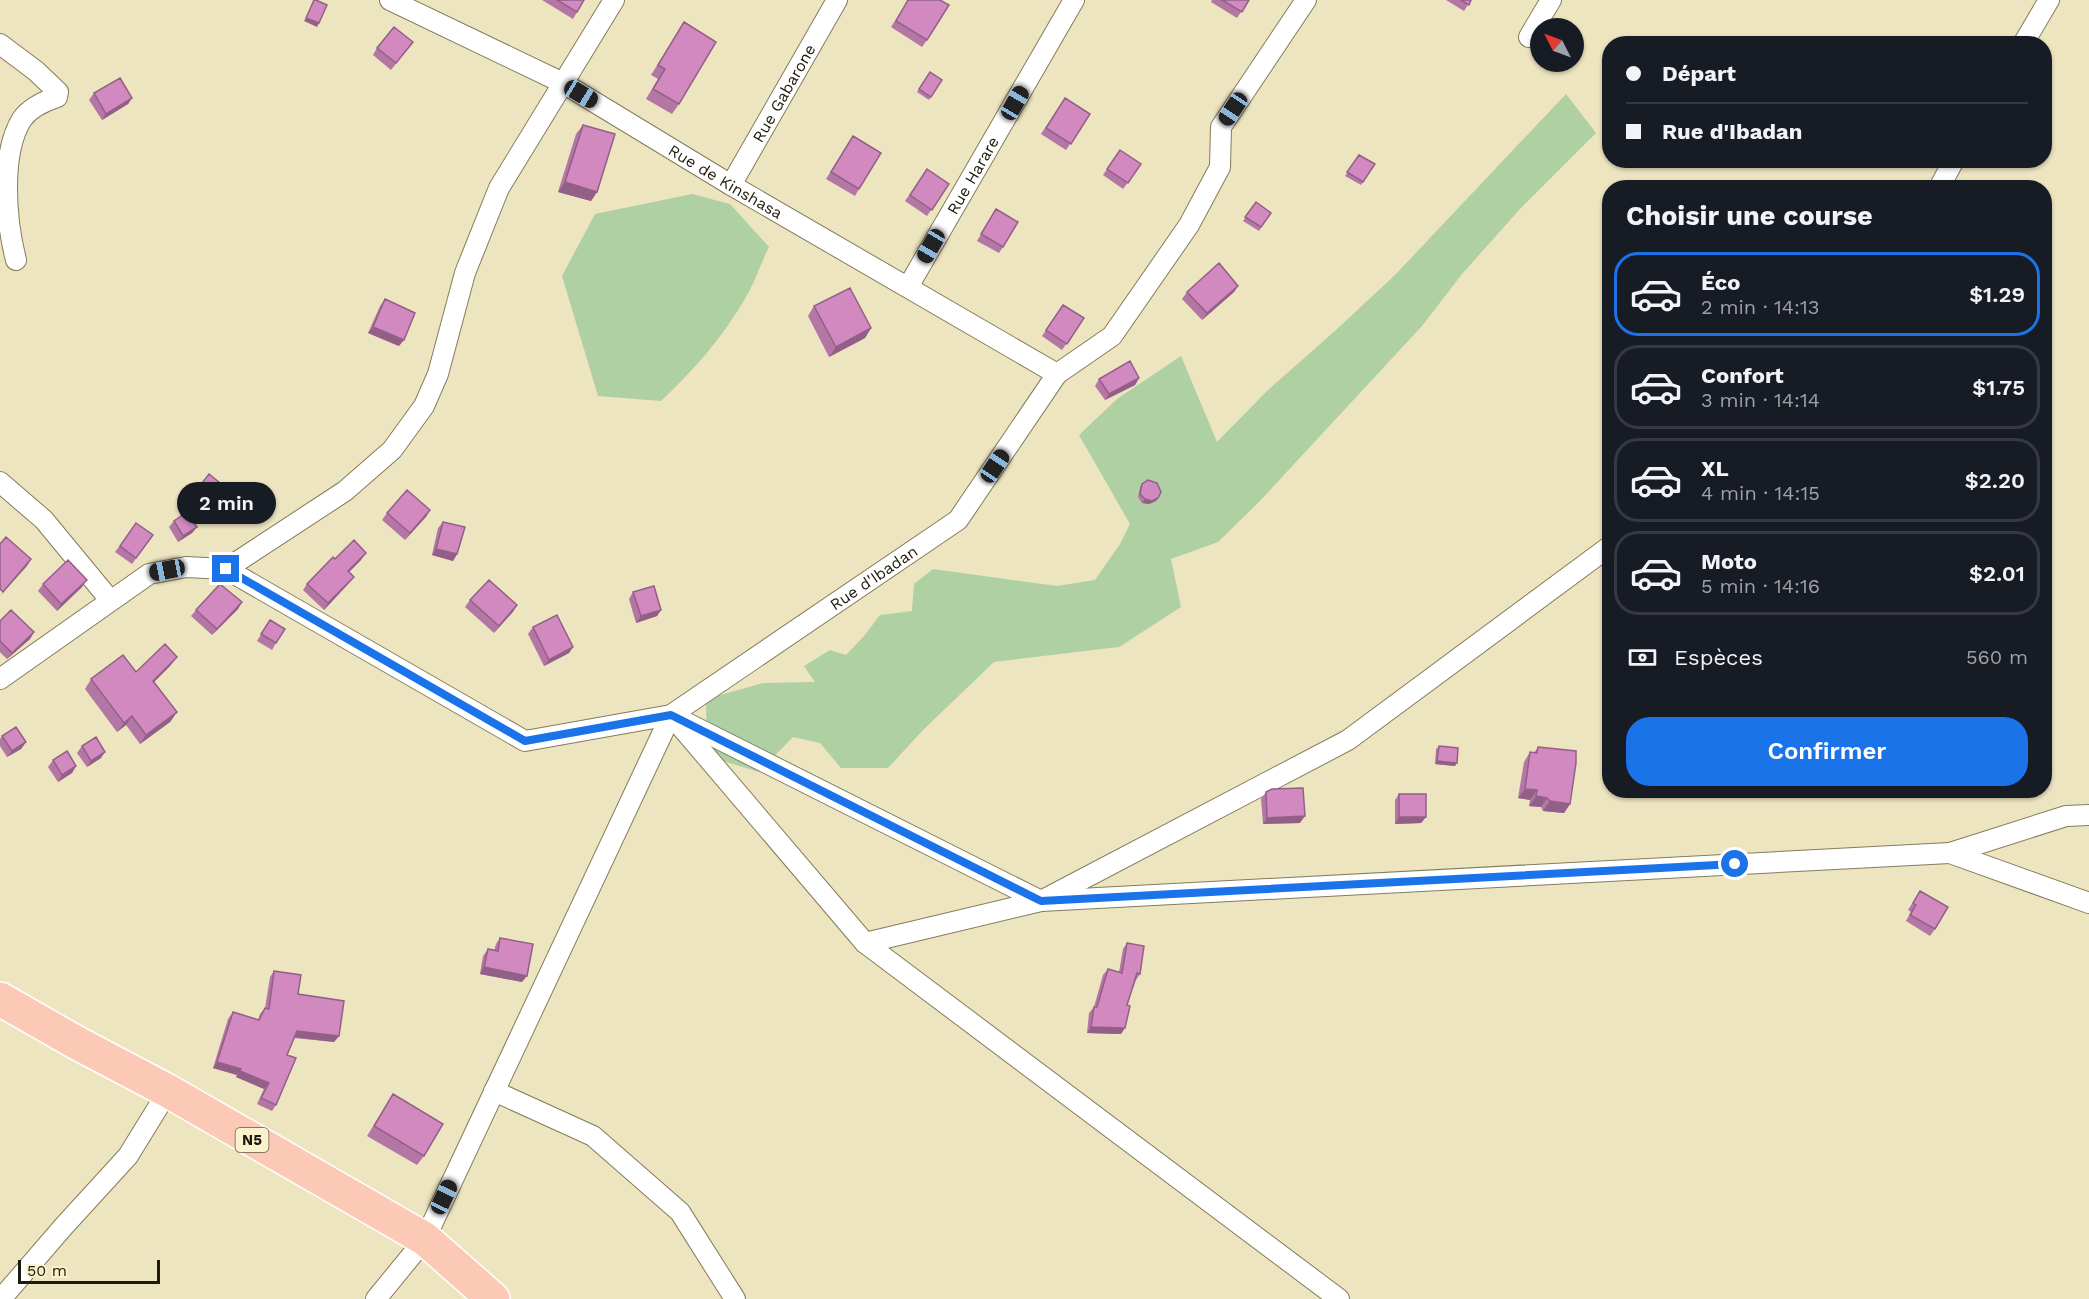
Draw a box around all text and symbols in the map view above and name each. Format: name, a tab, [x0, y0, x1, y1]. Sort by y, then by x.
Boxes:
north arrow	[1530, 18, 1584, 72]
map controls	[1530, 18, 1584, 72]
street label: Rue Gabarone	[748, 41, 819, 145]
text: Départ	[1662, 61, 1736, 86]
car	[561, 77, 601, 111]
car	[998, 83, 1032, 123]
car	[1215, 89, 1251, 129]
text: Rue d'Ibadan	[1662, 119, 1802, 144]
street label: Rue Harare	[943, 133, 1003, 218]
street label: Rue de Kinshasa	[665, 140, 786, 222]
text: Choisir une course	[1626, 200, 1873, 232]
car	[914, 226, 948, 266]
icon: car	[1629, 267, 1683, 321]
text: Éco	[1701, 270, 1740, 295]
text: $1.29	[1969, 282, 2025, 307]
text: 2 min · 14:13	[1701, 295, 1819, 319]
icon: car	[1629, 360, 1683, 414]
text: Confort	[1701, 363, 1784, 388]
text: $1.75	[1972, 375, 2025, 400]
text: 3 min · 14:14	[1701, 388, 1820, 412]
car	[977, 446, 1013, 486]
icon: car	[1629, 453, 1683, 507]
text: XL	[1701, 456, 1729, 481]
text: $2.20	[1965, 468, 2025, 493]
text: 4 min · 14:15	[1701, 481, 1820, 505]
callout: 2 min	[176, 482, 276, 524]
text: 2 min	[199, 491, 254, 515]
street label: Rue d'Ibadan	[826, 541, 921, 614]
icon: car	[1629, 546, 1683, 600]
text: Moto	[1701, 549, 1757, 574]
route end	[212, 555, 239, 582]
car	[148, 558, 186, 582]
text: $2.01	[1969, 561, 2025, 586]
text: 5 min · 14:16	[1701, 574, 1820, 598]
icon: cash	[1626, 641, 1659, 674]
text: Espèces	[1674, 645, 1763, 670]
text: 560 m	[1966, 645, 2028, 669]
button: Confirmer	[1626, 717, 2028, 786]
route start	[1721, 850, 1748, 877]
road number: N5	[236, 1128, 268, 1152]
car	[428, 1177, 460, 1217]
scale bar	[18, 1257, 160, 1284]
text: 50 m	[27, 1261, 67, 1280]

